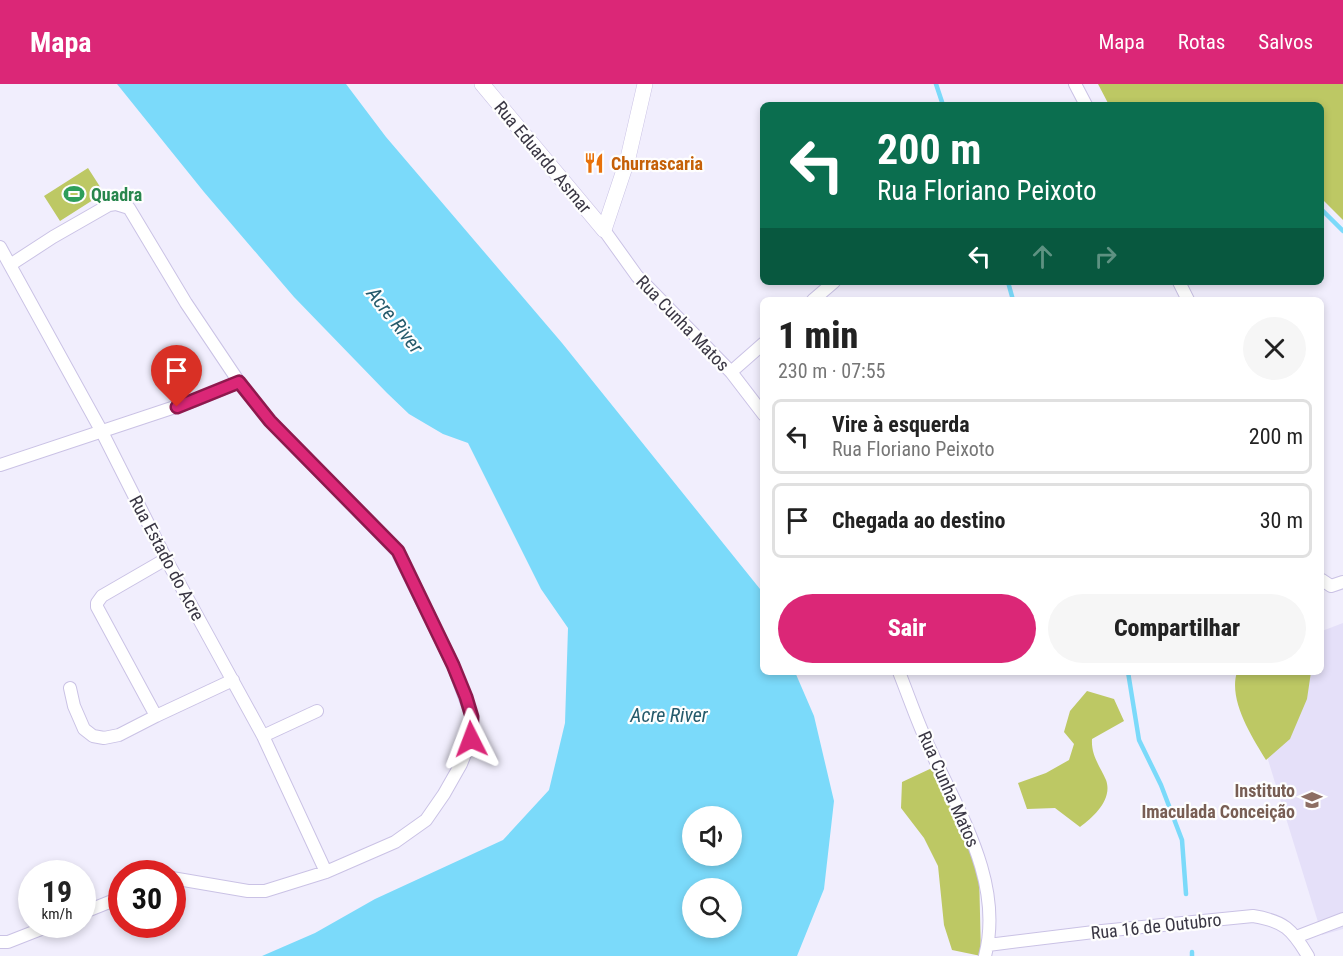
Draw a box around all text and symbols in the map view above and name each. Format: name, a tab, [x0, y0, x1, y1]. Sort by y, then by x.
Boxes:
text: Mapa	[30, 26, 91, 59]
text: Mapa	[1098, 30, 1145, 54]
text: Rotas	[1178, 30, 1225, 54]
text: Salvos	[1258, 30, 1313, 54]
street label: Rua Eduardo Asmar	[490, 97, 596, 218]
text: 200 m	[877, 125, 982, 174]
icon: left	[778, 126, 856, 204]
restaurant icon: Churrascaria	[582, 151, 606, 175]
place label: Churrascaria	[611, 153, 703, 174]
text: Rua Floriano Peixoto	[877, 175, 1097, 207]
sports icon: Quadra	[62, 182, 86, 206]
place label: Quadra	[91, 184, 142, 205]
icon: left	[963, 240, 996, 273]
icon: ahead	[1026, 240, 1059, 273]
icon: right	[1089, 240, 1122, 273]
street label: Rua Cunha Matos	[632, 271, 734, 375]
water label: Acre River	[361, 281, 429, 359]
text: 1 min	[778, 315, 858, 357]
button: close	[1243, 317, 1306, 380]
pin	[151, 345, 202, 407]
icon: arrive	[160, 354, 193, 387]
text: 230 m · 07:55	[778, 359, 885, 383]
text: Vire à esquerda	[832, 412, 970, 437]
icon: left	[781, 420, 814, 453]
text: 200 m	[1249, 424, 1303, 449]
text: Rua Floriano Peixoto	[832, 437, 995, 461]
street label: Rua Estado do Acre	[125, 492, 209, 624]
icon: arrive	[781, 504, 814, 537]
text: Chegada ao destino	[832, 508, 1006, 533]
text: 30 m	[1260, 508, 1303, 533]
button: Sair	[778, 594, 1036, 663]
button: Compartilhar	[1048, 594, 1306, 663]
water label: Acre River	[629, 703, 709, 727]
position arrow	[439, 707, 503, 771]
street label: Rua Cunha Matos	[914, 728, 984, 850]
place label: Instituto Imaculada Conceição	[1141, 780, 1295, 822]
school or university icon: Instituto Imaculada Conceição	[1300, 788, 1324, 812]
map controls	[682, 806, 742, 938]
button: sound	[682, 806, 742, 866]
speed limit sign: 30	[108, 860, 186, 938]
text: 19	[42, 874, 72, 909]
button: search	[682, 878, 742, 938]
text: km/h	[42, 905, 72, 923]
street label: Rua 16 de Outubro	[1090, 909, 1222, 943]

